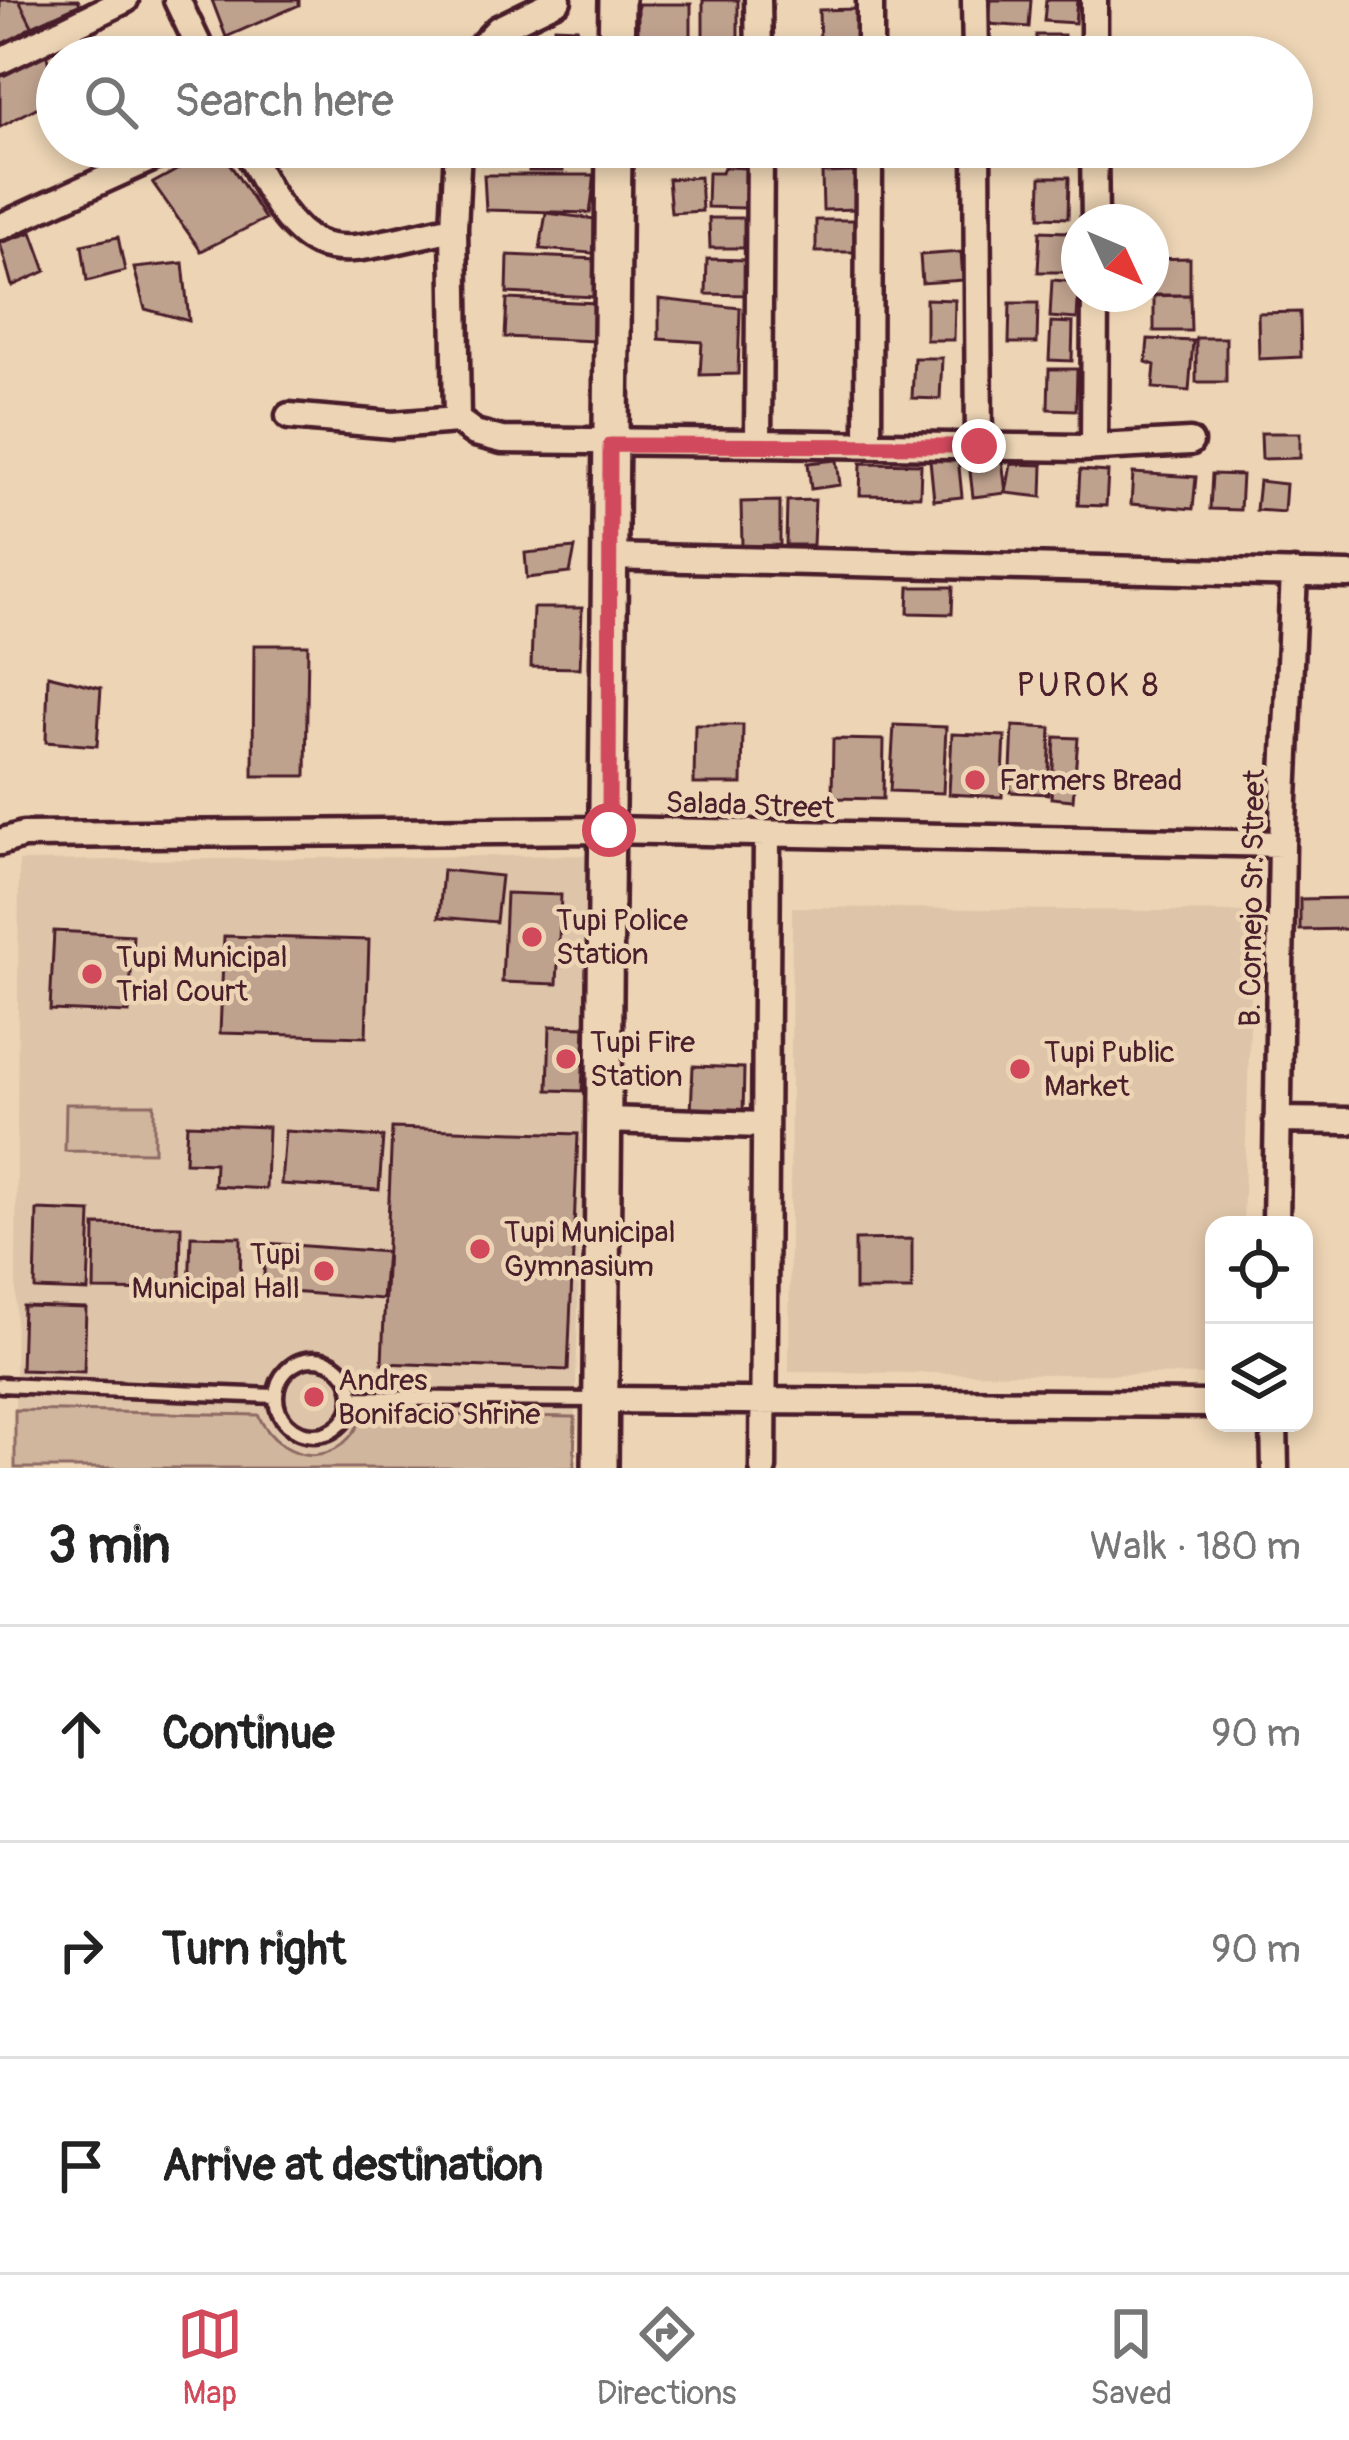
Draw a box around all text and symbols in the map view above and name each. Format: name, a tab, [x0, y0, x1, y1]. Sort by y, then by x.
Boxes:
search box	[36, 36, 1313, 168]
icon: search	[78, 69, 144, 135]
text: Search here	[174, 74, 394, 130]
north arrow	[1061, 204, 1169, 312]
route end	[952, 419, 1006, 473]
district label: PUROK 8	[1017, 665, 1161, 706]
place label: Farmers Bread	[999, 762, 1183, 799]
marker: Farmers Bread	[962, 767, 988, 793]
street label: B. Cornejo Sr. Street	[1232, 768, 1273, 1027]
street label: Salada Street	[665, 784, 836, 827]
route start	[582, 803, 636, 857]
place label: Tupi Police Station	[556, 902, 688, 973]
marker: Tupi Police Station	[519, 924, 545, 950]
place label: Tupi Municipal Trial Court	[116, 939, 288, 1010]
marker: Tupi Municipal Trial Court	[79, 961, 105, 987]
place label: Tupi Fire Station	[590, 1024, 695, 1095]
place label: Tupi Public Market	[1044, 1034, 1175, 1105]
marker: Tupi Fire Station	[553, 1046, 579, 1072]
marker: Tupi Public Market	[1007, 1056, 1033, 1082]
place label: Tupi Municipal Gymnasium	[504, 1214, 676, 1285]
map controls	[1205, 1216, 1313, 1432]
button: locate	[1205, 1216, 1313, 1324]
place label: Tupi Municipal Hall	[131, 1236, 300, 1307]
marker: Tupi Municipal Gymnasium	[467, 1236, 493, 1262]
marker: Tupi Municipal Hall	[311, 1258, 337, 1284]
button: layers	[1205, 1324, 1313, 1432]
place label: Andres Bonifacio Shrine	[338, 1362, 541, 1433]
marker: Andres Bonifacio Shrine	[301, 1384, 327, 1410]
text: 3 min	[48, 1514, 170, 1578]
text: Walk · 180 m	[1090, 1522, 1301, 1571]
icon: ahead	[48, 1701, 114, 1767]
text: Continue	[162, 1706, 335, 1762]
text: 90 m	[1211, 1709, 1301, 1758]
icon: right	[48, 1917, 114, 1983]
text: Turn right	[162, 1922, 346, 1978]
text: 90 m	[1211, 1925, 1301, 1974]
icon: arrive	[48, 2133, 114, 2199]
text: Arrive at destination	[162, 2138, 543, 2194]
tab: Map	[177, 2301, 243, 2414]
tab: Directions	[597, 2301, 737, 2414]
tab: Saved	[1090, 2301, 1172, 2414]

